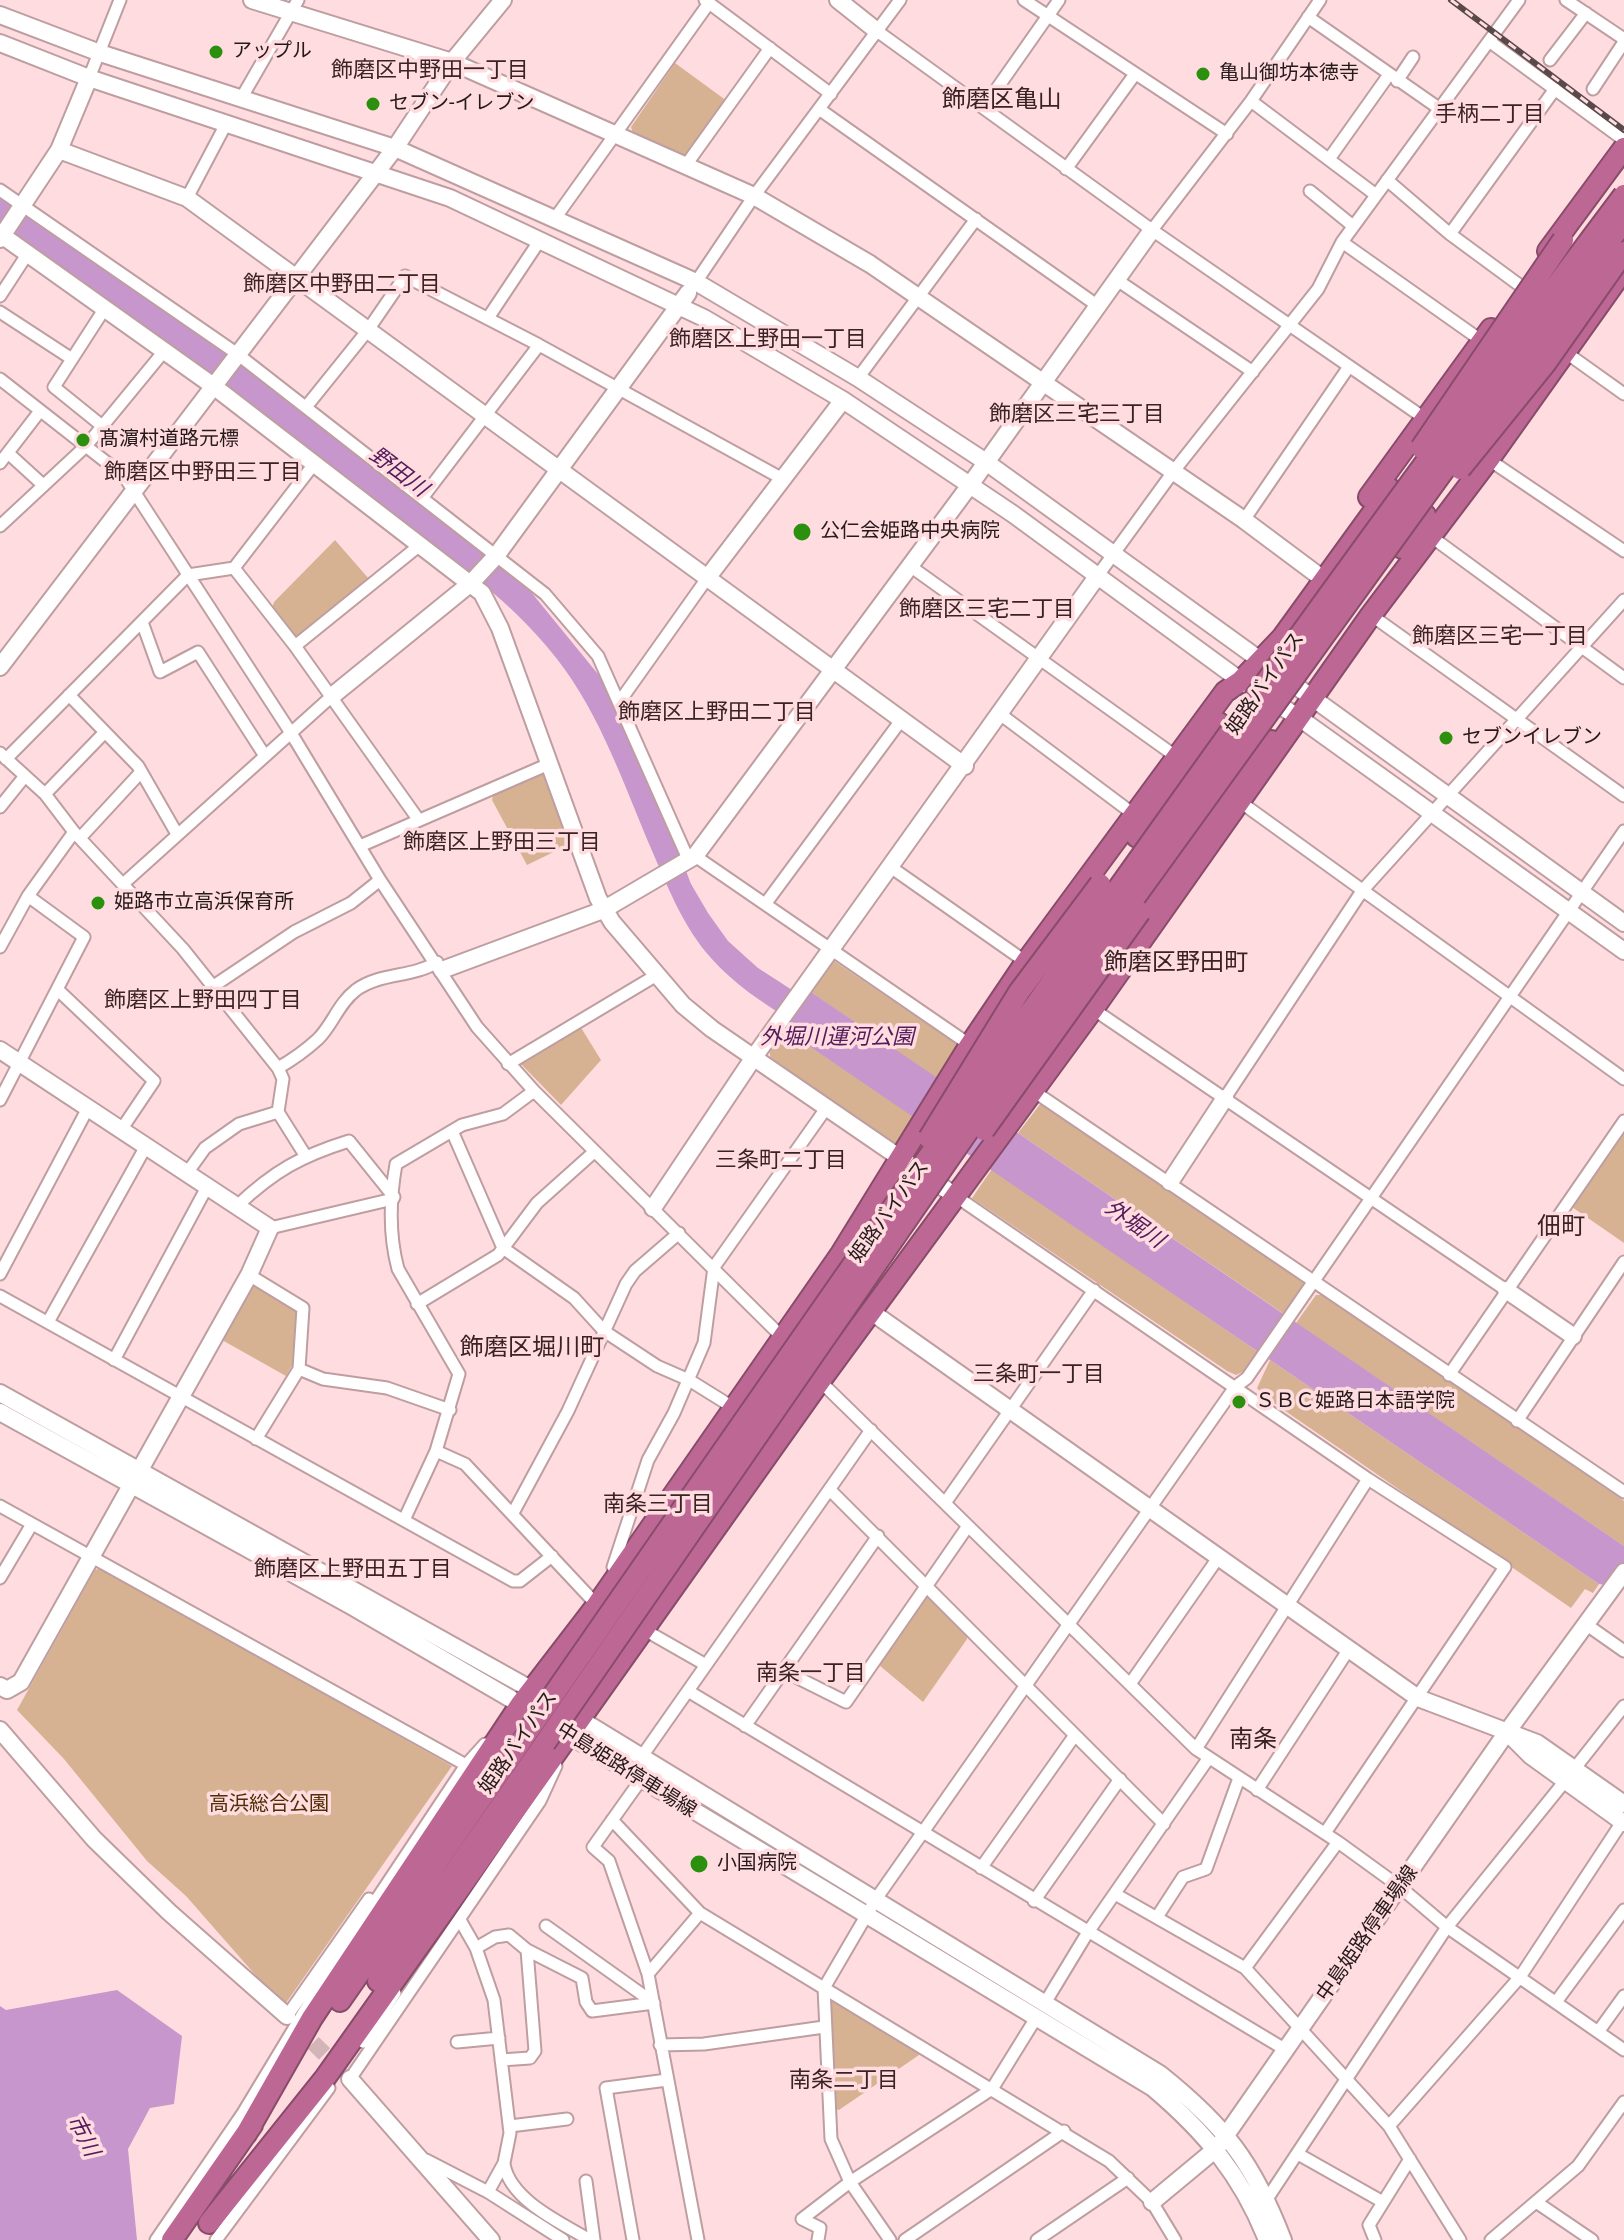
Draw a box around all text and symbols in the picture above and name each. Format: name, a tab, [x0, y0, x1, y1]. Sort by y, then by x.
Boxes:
place label: アップル	[232, 40, 312, 64]
marker: アップル	[207, 43, 225, 61]
district label: 飾磨区中野田一丁目	[331, 58, 529, 84]
place label: 亀山御坊本徳寺	[1219, 62, 1359, 86]
marker: 亀山御坊本徳寺	[1194, 65, 1212, 83]
district label: 飾磨区亀山	[942, 87, 1062, 115]
place label: セブン-イレブン	[389, 92, 535, 116]
marker: セブン-イレブン	[364, 95, 382, 113]
district label: 手柄二丁目	[1435, 102, 1545, 128]
district label: 飾磨区中野田二丁目	[243, 272, 441, 298]
district label: 飾磨区上野田一丁目	[669, 327, 867, 353]
district label: 飾磨区三宅三丁目	[989, 402, 1165, 428]
place label: 髙濵村道路元標	[99, 428, 239, 452]
marker: 髙濵村道路元標	[74, 431, 92, 449]
water label: 野田川	[364, 443, 432, 503]
district label: 飾磨区中野田三丁目	[104, 460, 302, 486]
place label: 公仁会姫路中央病院	[820, 520, 1000, 544]
marker: 公仁会姫路中央病院	[791, 521, 813, 543]
district label: 飾磨区三宅二丁目	[899, 597, 1075, 623]
district label: 飾磨区三宅一丁目	[1412, 624, 1588, 650]
street label: 姫路バイパス	[1222, 628, 1310, 740]
district label: 飾磨区上野田二丁目	[618, 700, 816, 726]
place label: セブンイレブン	[1462, 726, 1602, 750]
marker: セブンイレブン	[1437, 729, 1455, 747]
district label: 飾磨区上野田三丁目	[403, 830, 601, 856]
place label: 姫路市立高浜保育所	[114, 891, 294, 915]
marker: 姫路市立高浜保育所	[89, 894, 107, 912]
district label: 飾磨区野田町	[1104, 950, 1248, 978]
district label: 飾磨区上野田四丁目	[104, 988, 302, 1014]
water label: 外堀川運河公園	[760, 1025, 914, 1051]
district label: 三条町二丁目	[715, 1148, 847, 1174]
street label: 姫路バイパス	[845, 1156, 935, 1268]
water label: 外堀川	[1099, 1195, 1169, 1255]
district label: 佃町	[1537, 1214, 1585, 1242]
district label: 飾磨区堀川町	[460, 1335, 604, 1363]
district label: 三条町一丁目	[973, 1362, 1105, 1388]
place label: ＳＢＣ姫路日本語学院	[1255, 1390, 1455, 1414]
marker: ＳＢＣ姫路日本語学院	[1230, 1393, 1248, 1411]
district label: 南条三丁目	[603, 1492, 713, 1518]
district label: 飾磨区上野田五丁目	[254, 1557, 452, 1583]
district label: 南条一丁目	[756, 1661, 866, 1687]
street label: 姫路バイパス	[475, 1687, 563, 1799]
street label: 中島姫路停車場線	[552, 1718, 700, 1824]
district label: 南条	[1229, 1727, 1277, 1755]
park label: 高浜総合公園	[209, 1793, 329, 1817]
place label: 小国病院	[717, 1852, 797, 1876]
marker: 小国病院	[688, 1853, 710, 1875]
street label: 中島姫路停車場線	[1312, 1862, 1424, 2006]
district label: 南条二丁目	[789, 2068, 899, 2094]
water label: 市川	[60, 2110, 104, 2162]

